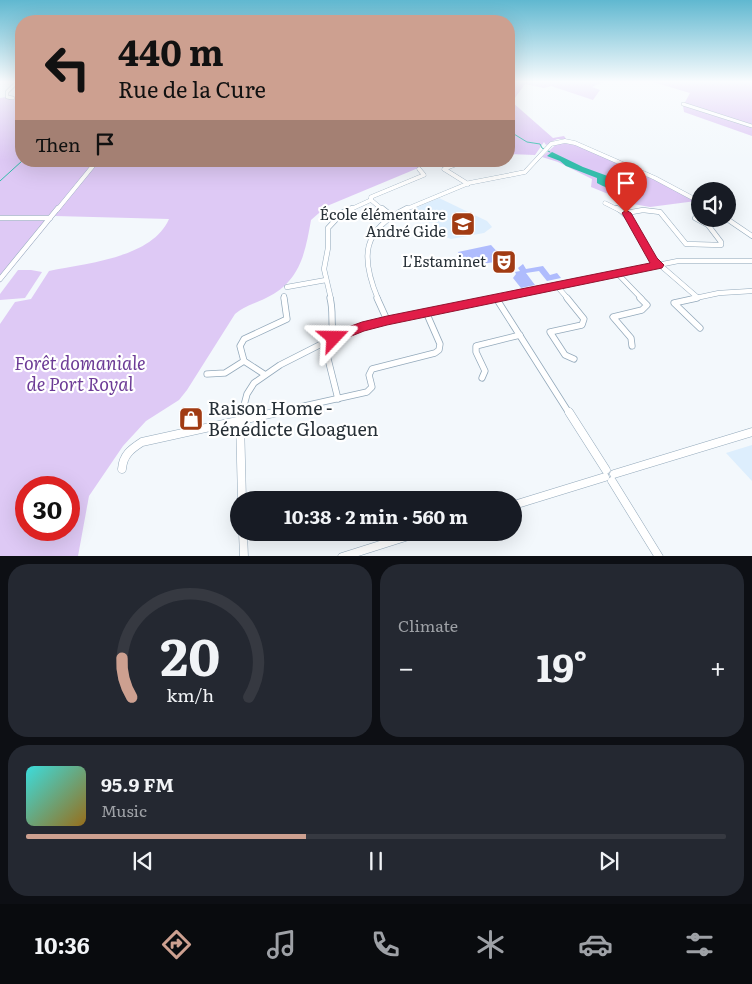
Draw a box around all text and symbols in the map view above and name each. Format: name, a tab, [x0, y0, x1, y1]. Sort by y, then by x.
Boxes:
text: 440 m	[118, 25, 224, 77]
icon: left	[35, 35, 100, 100]
text: Rue de la Cure	[118, 72, 266, 105]
text: Then	[35, 130, 81, 158]
icon: arrive	[91, 130, 119, 158]
pin	[605, 162, 647, 213]
icon: arrive	[612, 169, 640, 197]
map controls	[691, 182, 736, 227]
button: sound	[691, 182, 736, 227]
place label: École élémentaire André Gide	[319, 202, 446, 242]
school or university icon: École élémentaire André Gide	[450, 211, 476, 237]
place label: L'Estaminet	[402, 249, 486, 272]
theatre icon: L'Estaminet	[491, 249, 517, 275]
position arrow	[307, 311, 359, 363]
park label: Forêt domaniale de Port Royal	[14, 349, 146, 397]
place label: Raison Home - Bénédicte Gloaguen	[208, 394, 379, 442]
shop icon: Raison Home - Bénédicte Gloaguen	[178, 406, 204, 432]
speed limit sign: 30	[15, 476, 80, 541]
text: 10:38 · 2 min · 560 m	[284, 502, 468, 530]
text: Climate	[398, 613, 458, 637]
text: 20	[160, 615, 220, 692]
text: 19°	[537, 637, 588, 694]
text: −	[398, 645, 414, 687]
text: +	[710, 645, 726, 687]
text: km/h	[166, 681, 214, 708]
text: 95.9 FM	[101, 770, 174, 798]
text: Music	[101, 798, 147, 822]
icon: previous	[129, 847, 157, 875]
icon: pause	[362, 847, 390, 875]
icon: next	[595, 847, 623, 875]
icon: directions	[159, 927, 194, 962]
icon: music	[264, 927, 299, 962]
icon: phone	[368, 927, 403, 962]
icon: climate	[473, 927, 508, 962]
icon: car	[578, 927, 613, 962]
icon: filters	[682, 927, 717, 962]
text: 10:36	[35, 928, 90, 961]

